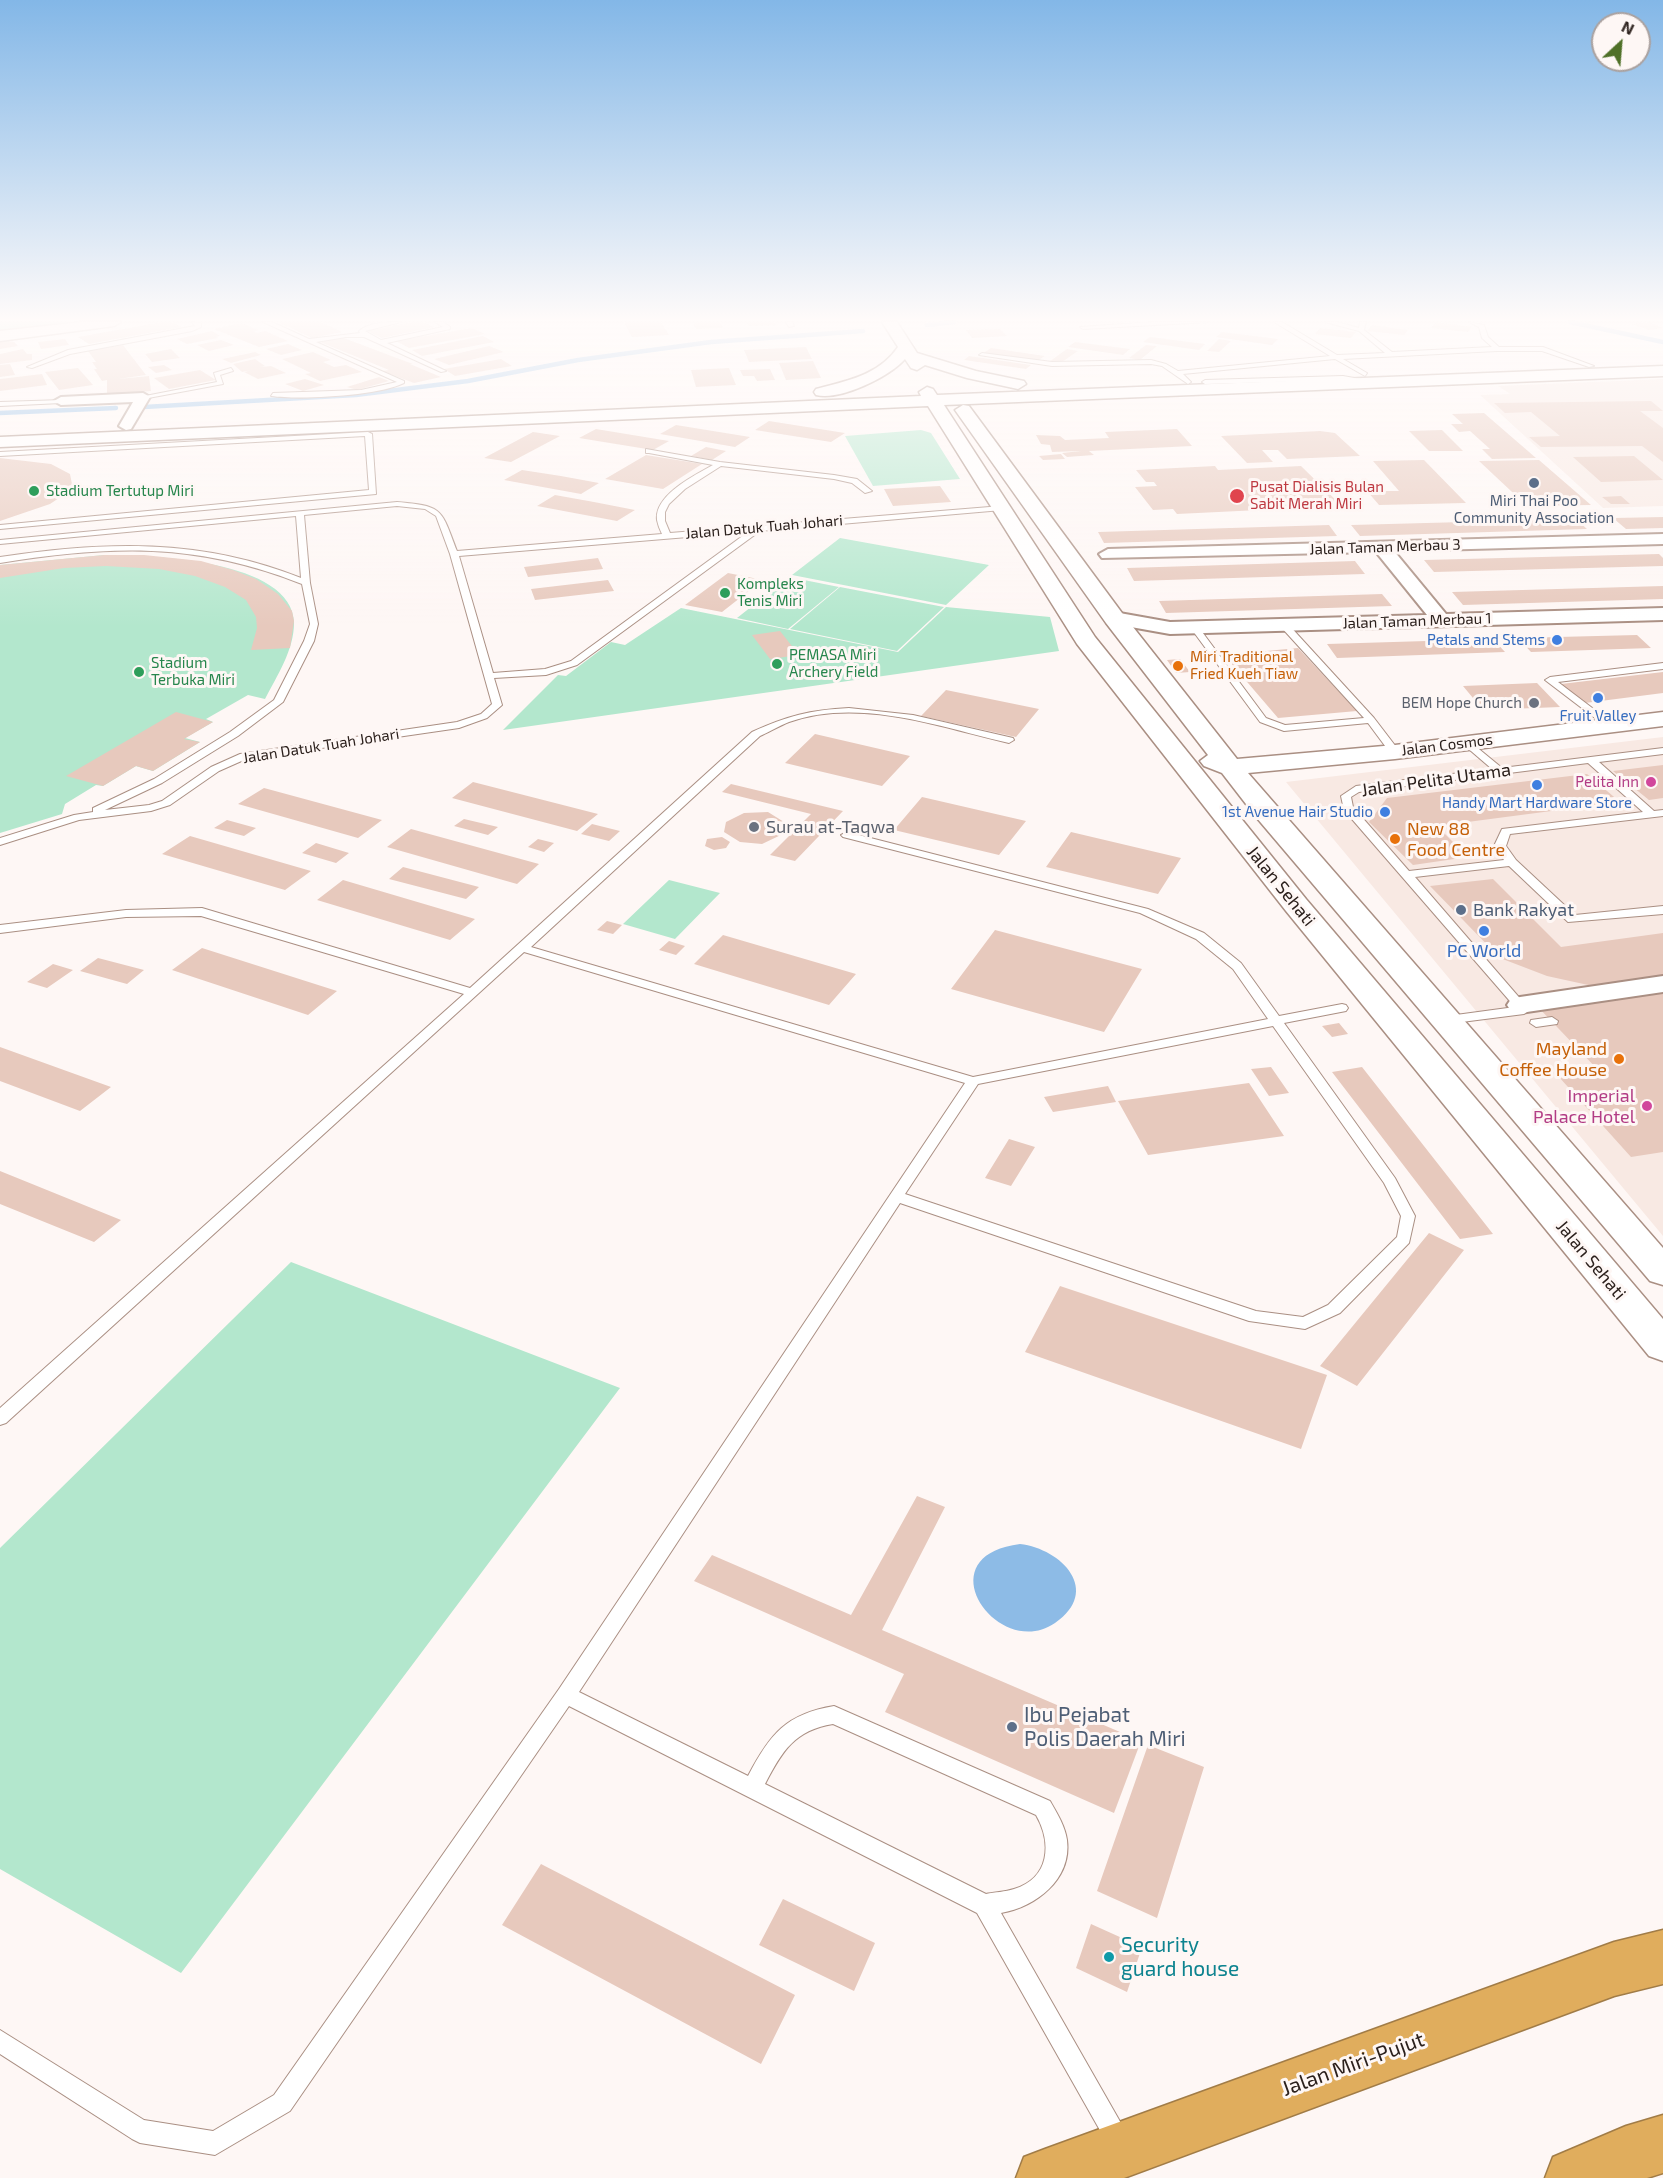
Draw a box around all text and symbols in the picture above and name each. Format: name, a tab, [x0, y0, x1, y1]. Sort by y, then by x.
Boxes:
north arrow	[1591, 12, 1651, 72]
text: N	[1619, 16, 1638, 38]
marker: Miri Thai Poo Community Association	[1527, 476, 1541, 490]
place label: Pusat Dialisis Bulan Sabit Merah Miri	[1250, 478, 1384, 513]
place label: Stadium Tertutup Miri	[46, 482, 194, 500]
marker: Stadium Tertutup Miri	[27, 484, 41, 498]
marker: Pusat Dialisis Bulan Sabit Merah Miri	[1228, 487, 1246, 505]
place label: Miri Thai Poo Community Association	[1454, 492, 1614, 527]
street label: Jalan Datuk Tuah Johari	[684, 511, 844, 543]
street label: Jalan Taman Merbau 3	[1309, 535, 1461, 559]
place label: Kompleks Tenis Miri	[737, 575, 804, 610]
marker: Kompleks Tenis Miri	[718, 586, 732, 600]
street label: Jalan Taman Merbau 1	[1342, 609, 1492, 633]
place label: Petals and Stems	[1427, 631, 1545, 649]
marker: Petals and Stems	[1550, 633, 1564, 647]
place label: PEMASA Miri Archery Field	[789, 646, 878, 681]
place label: Miri Traditional Fried Kueh Tiaw	[1190, 648, 1298, 683]
place label: Stadium Terbuka Miri	[151, 654, 235, 689]
marker: PEMASA Miri Archery Field	[770, 657, 784, 671]
marker: Miri Traditional Fried Kueh Tiaw	[1171, 659, 1185, 673]
marker: Stadium Terbuka Miri	[132, 665, 146, 679]
marker: Fruit Valley	[1591, 691, 1605, 705]
place label: BEM Hope Church	[1401, 694, 1522, 712]
marker: BEM Hope Church	[1527, 696, 1541, 710]
place label: Fruit Valley	[1560, 707, 1636, 725]
street label: Jalan Datuk Tuah Johari	[242, 725, 400, 767]
street label: Jalan Cosmos	[1400, 730, 1494, 760]
street label: Jalan Pelita Utama	[1360, 759, 1512, 801]
place label: Pelita Inn	[1575, 773, 1639, 791]
marker: Pelita Inn	[1644, 775, 1658, 789]
marker: Handy Mart Hardware Store	[1530, 778, 1544, 792]
place label: Handy Mart Hardware Store	[1442, 794, 1632, 812]
place label: 1st Avenue Hair Studio	[1222, 803, 1373, 821]
marker: 1st Avenue Hair Studio	[1378, 805, 1392, 819]
place label: Surau at-Taqwa	[766, 816, 895, 838]
place label: New 88 Food Centre	[1407, 818, 1505, 860]
marker: Surau at-Taqwa	[747, 820, 761, 834]
marker: New 88 Food Centre	[1388, 832, 1402, 846]
street label: Jalan Sehati	[1242, 841, 1320, 931]
place label: Bank Rakyat	[1473, 899, 1574, 921]
marker: Bank Rakyat	[1454, 903, 1468, 917]
marker: PC World	[1477, 924, 1491, 938]
place label: PC World	[1447, 940, 1521, 962]
place label: Mayland Coffee House	[1499, 1038, 1607, 1080]
marker: Mayland Coffee House	[1612, 1052, 1626, 1066]
place label: Imperial Palace Hotel	[1533, 1085, 1635, 1128]
marker: Imperial Palace Hotel	[1640, 1099, 1654, 1113]
street label: Jalan Sehati	[1552, 1216, 1630, 1304]
place label: Ibu Pejabat Polis Daerah Miri	[1024, 1702, 1186, 1752]
marker: Ibu Pejabat Polis Daerah Miri	[1005, 1720, 1019, 1734]
place label: Security guard house	[1121, 1932, 1239, 1982]
marker: Security guard house	[1102, 1950, 1116, 1964]
street label: Jalan Miri-Pujut	[1278, 2027, 1428, 2101]

